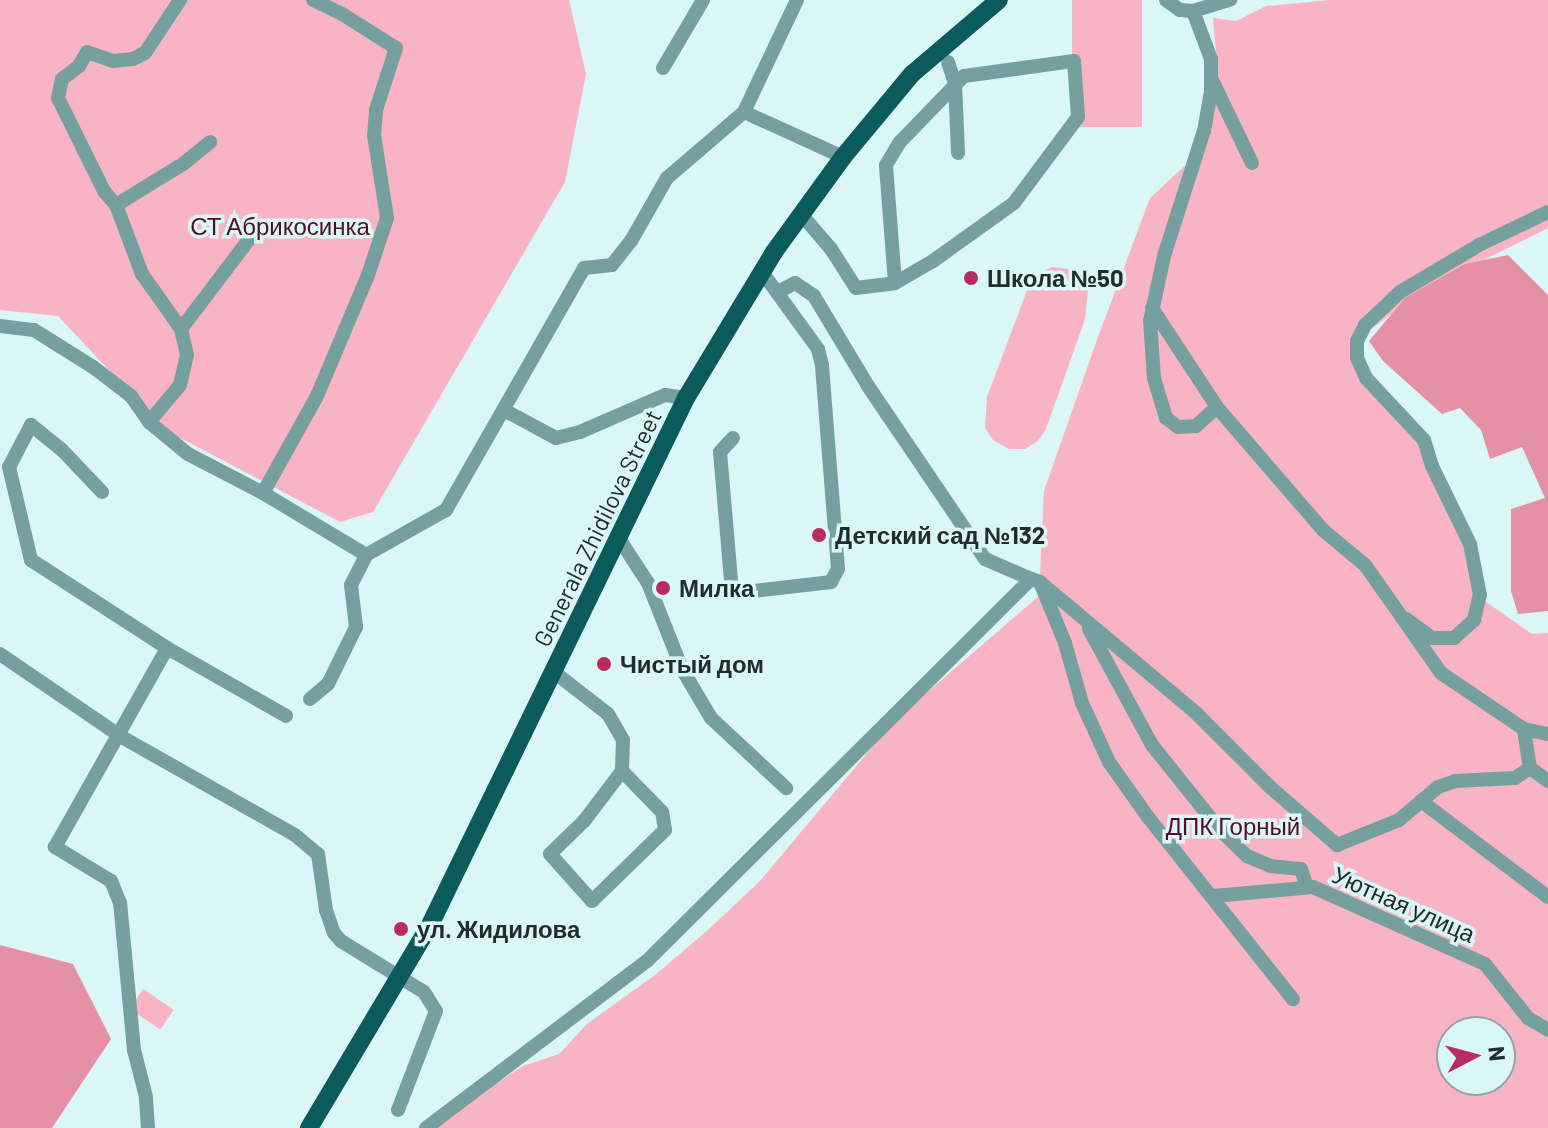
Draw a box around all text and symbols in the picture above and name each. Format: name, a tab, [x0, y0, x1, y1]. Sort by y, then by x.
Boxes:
park label: СТ Абрикосинка	[190, 212, 370, 240]
place label: Школа №50	[987, 264, 1124, 292]
marker: Школа №50	[962, 269, 980, 287]
street label: Generala Zhidilova Street	[527, 405, 667, 651]
place label: Детский сад №132	[835, 521, 1045, 549]
marker: Детский сад №132	[810, 526, 828, 544]
place label: Милка	[679, 574, 754, 602]
marker: Милка	[654, 579, 672, 597]
place label: Чистый дом	[620, 650, 764, 678]
marker: Чистый дом	[595, 655, 613, 673]
park label: ДПК Горный	[1166, 812, 1300, 840]
street label: Уютная улица	[1328, 860, 1480, 948]
place label: ул. Жидилова	[417, 915, 580, 943]
marker: ул. Жидилова	[392, 920, 410, 938]
north arrow	[1436, 1016, 1516, 1096]
text: N	[1484, 1045, 1512, 1062]

